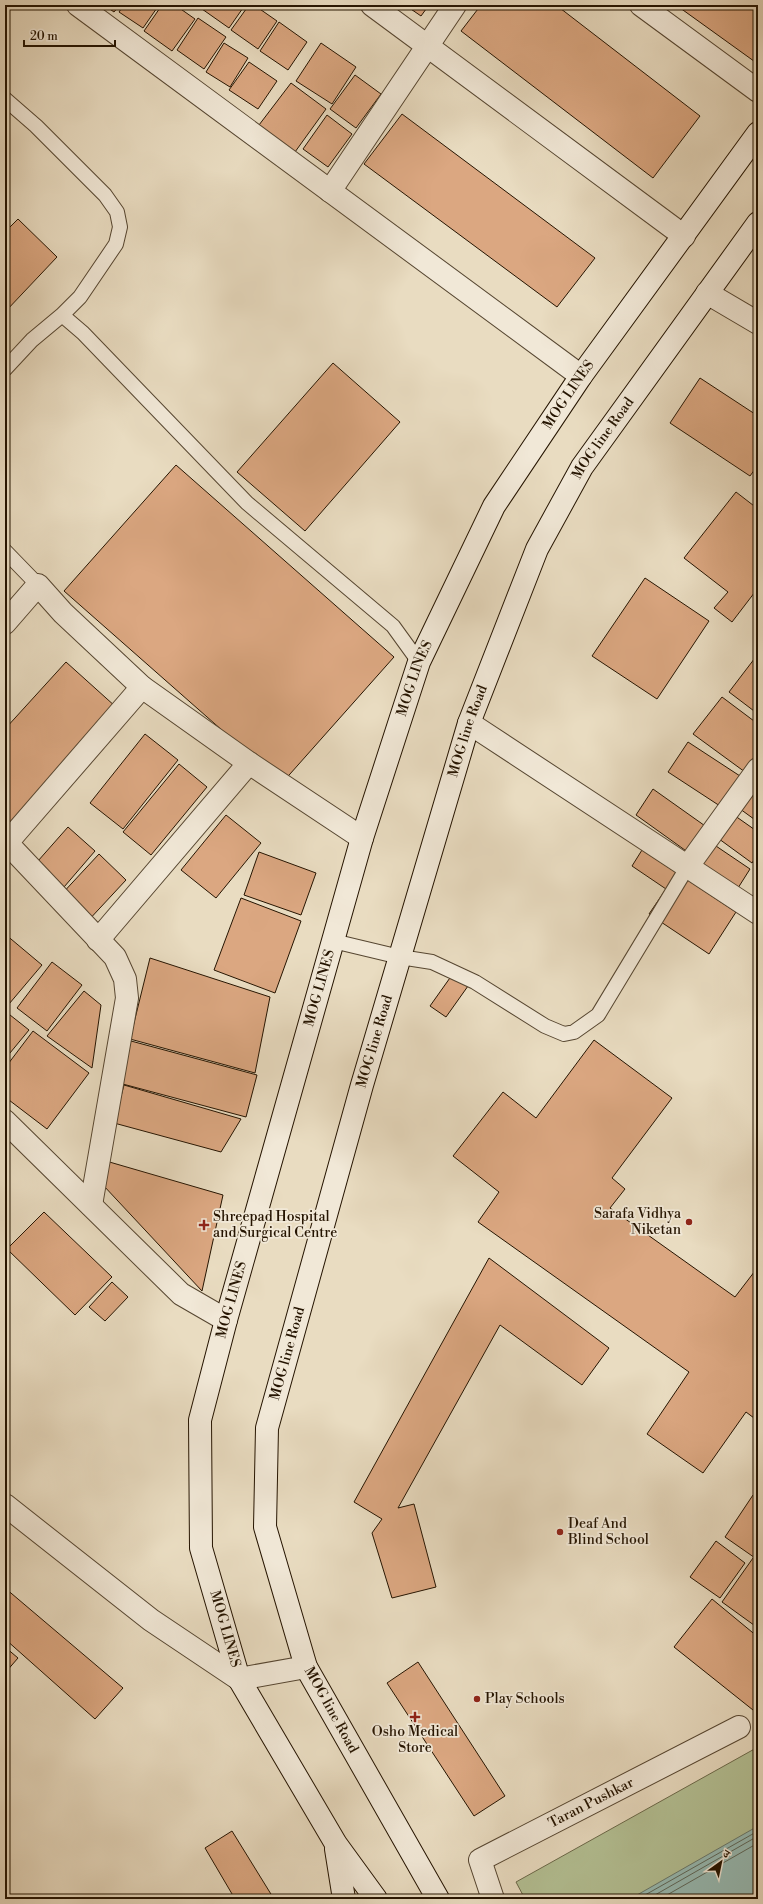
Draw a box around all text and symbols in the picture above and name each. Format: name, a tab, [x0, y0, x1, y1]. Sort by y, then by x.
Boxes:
scale bar	[24, 22, 115, 48]
text: 20 m	[30, 29, 58, 44]
street label: MOG LINES	[539, 357, 598, 433]
street label: MOG line Road	[568, 394, 638, 482]
street label: MOG LINES	[393, 638, 437, 719]
street label: MOG line Road	[444, 683, 492, 780]
street label: MOG LINES	[300, 947, 339, 1029]
street label: MOG line Road	[353, 993, 397, 1090]
place label: Sarafa Vidhya Niketan	[594, 1205, 682, 1239]
place label: Shreepad Hospital and Surgical Centre	[213, 1208, 337, 1242]
marker: Sarafa Vidhya Niketan	[684, 1217, 694, 1227]
marker: Shreepad Hospital and Surgical Centre	[198, 1219, 210, 1231]
street label: MOG LINES	[213, 1259, 251, 1341]
street label: MOG line Road	[266, 1305, 309, 1402]
place label: Deaf And Blind School	[567, 1515, 649, 1549]
marker: Deaf And Blind School	[555, 1527, 565, 1537]
street label: MOG LINES	[205, 1588, 245, 1670]
street label: MOG line Road	[300, 1664, 362, 1756]
place label: Play Schools	[485, 1690, 565, 1708]
marker: Play Schools	[472, 1694, 482, 1704]
marker: Osho Medical Store	[410, 1712, 420, 1722]
place label: Osho Medical Store	[372, 1723, 458, 1757]
street label: Taran Pushkar	[545, 1774, 637, 1832]
north arrow	[701, 1842, 741, 1882]
text: उ	[719, 1847, 733, 1863]

